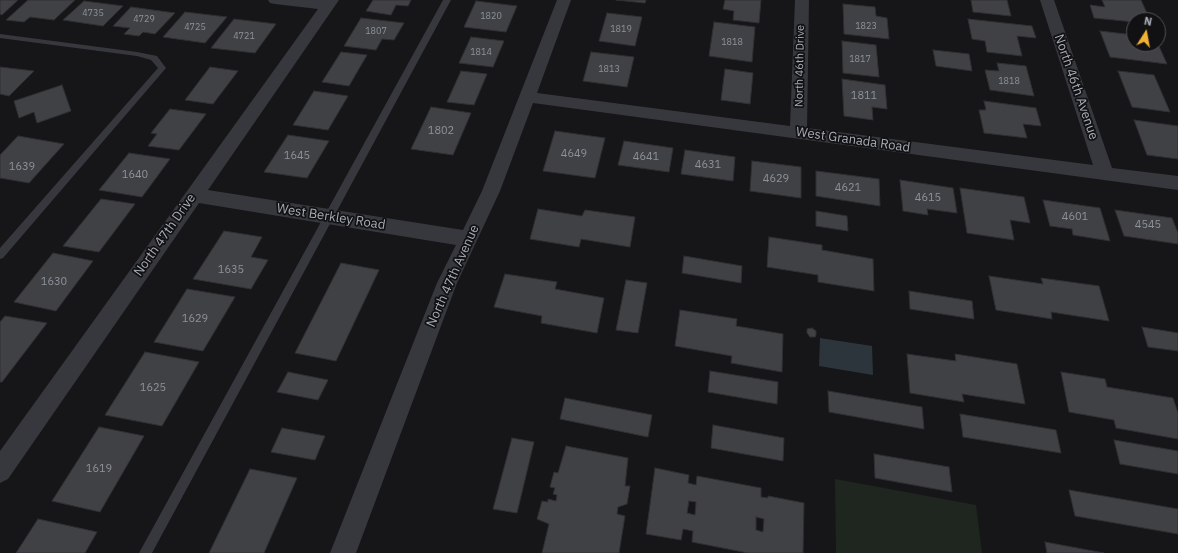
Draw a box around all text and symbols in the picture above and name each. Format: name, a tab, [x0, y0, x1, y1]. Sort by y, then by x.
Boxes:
house number: 4735	[82, 8, 104, 18]
house number: 1820	[480, 11, 502, 21]
north arrow	[1126, 12, 1166, 52]
house number: 4729	[133, 14, 155, 24]
text: N	[1143, 14, 1153, 29]
house number: 1823	[855, 21, 877, 31]
house number: 4725	[184, 22, 206, 32]
house number: 1819	[610, 24, 632, 34]
street label: North 46th Drive	[793, 25, 807, 107]
house number: 1807	[365, 26, 387, 36]
house number: 4721	[233, 31, 255, 41]
street label: North 46th Avenue	[1051, 32, 1101, 142]
house number: 1818	[721, 37, 743, 47]
house number: 1814	[470, 47, 492, 57]
house number: 1817	[849, 54, 871, 64]
house number: 1813	[598, 64, 620, 74]
house number: 1818	[998, 76, 1020, 86]
house number: 1811	[851, 89, 877, 103]
house number: 1802	[428, 124, 454, 138]
street label: West Granada Road	[795, 124, 911, 156]
house number: 4649	[561, 147, 587, 161]
house number: 1645	[284, 149, 310, 163]
house number: 4641	[633, 150, 659, 164]
house number: 4631	[695, 158, 721, 172]
house number: 1639	[9, 160, 35, 174]
house number: 1640	[122, 168, 148, 182]
house number: 4629	[763, 172, 789, 186]
house number: 4621	[835, 181, 861, 195]
street label: North 47th Drive	[131, 191, 199, 279]
house number: 4615	[915, 191, 941, 205]
street label: West Berkley Road	[276, 201, 386, 233]
house number: 4601	[1062, 210, 1088, 224]
house number: 4545	[1135, 218, 1161, 232]
street label: North 47th Avenue	[423, 222, 483, 330]
house number: 1635	[218, 263, 244, 277]
house number: 1630	[41, 275, 67, 289]
house number: 1629	[182, 312, 208, 326]
house number: 1625	[140, 381, 166, 395]
house number: 1619	[86, 462, 112, 476]

